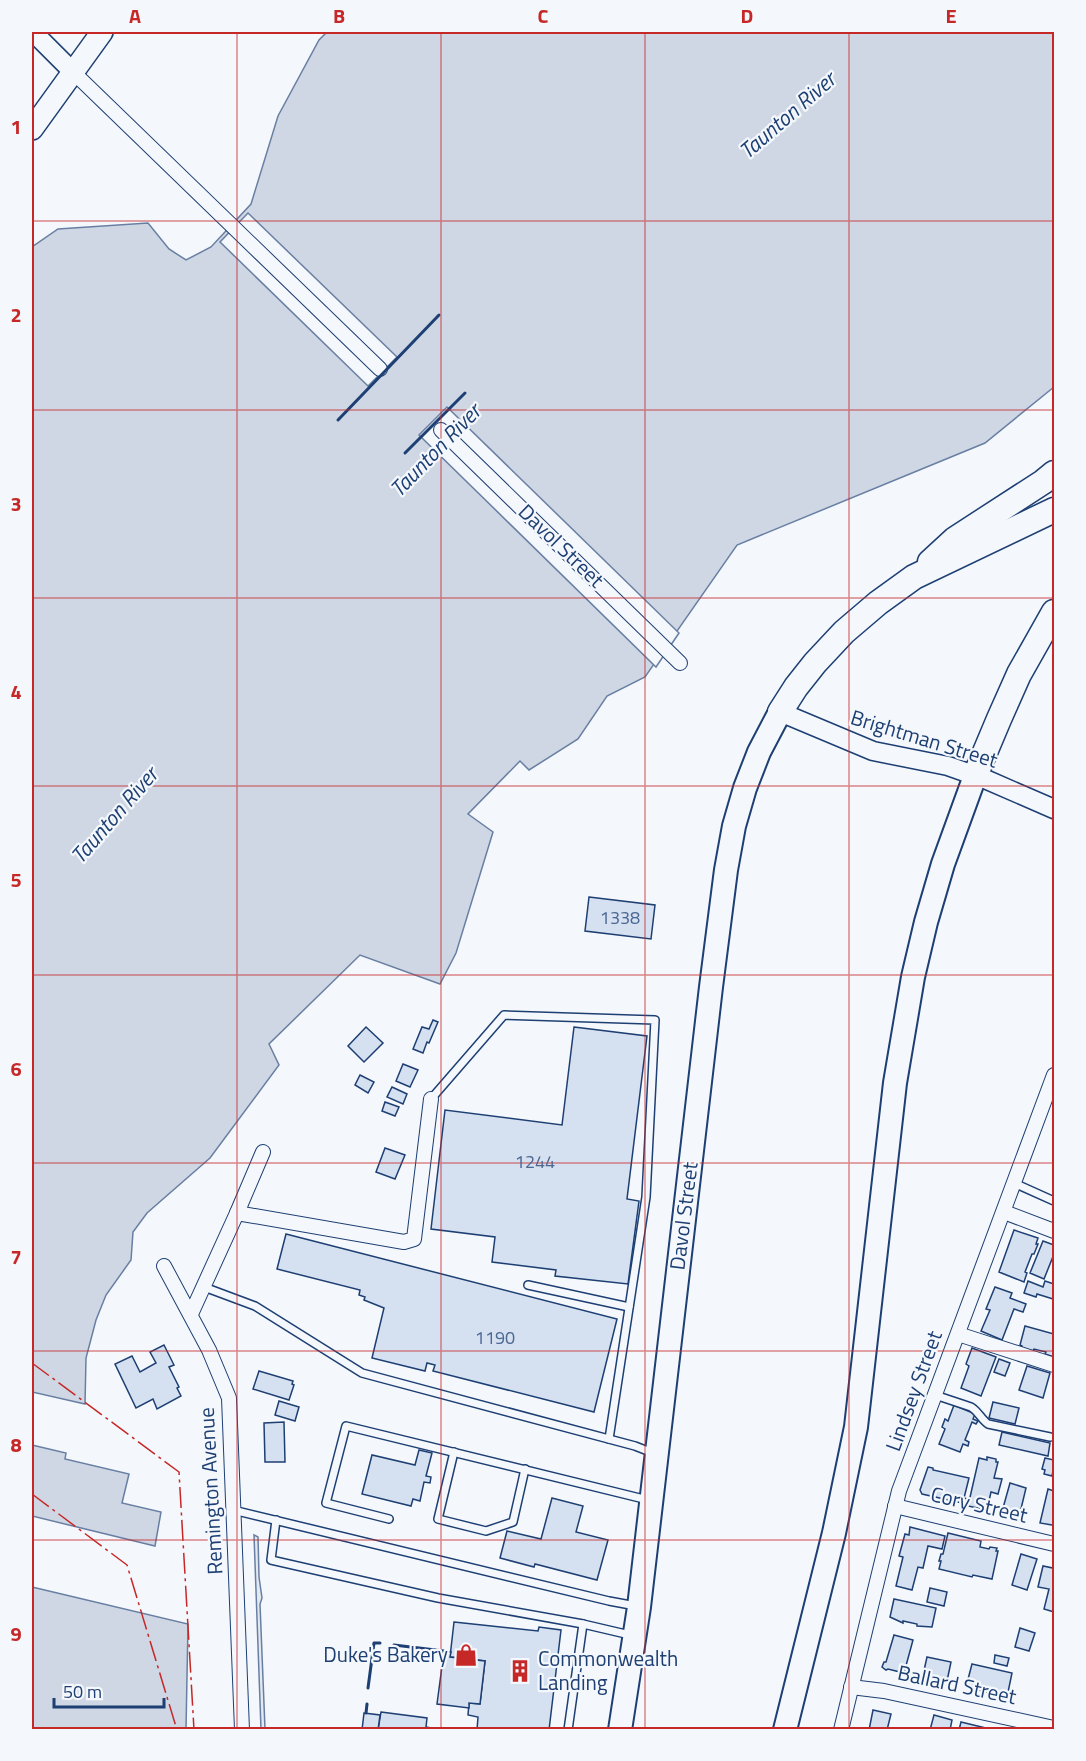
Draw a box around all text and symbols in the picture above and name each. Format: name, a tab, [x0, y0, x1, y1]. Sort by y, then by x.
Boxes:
text: A	[129, 0, 141, 31]
text: B	[333, 0, 345, 31]
text: C	[538, 0, 549, 31]
text: D	[741, 0, 753, 31]
text: E	[945, 0, 957, 31]
water label: Taunton River	[731, 61, 845, 167]
text: 1	[10, 111, 22, 142]
text: 2	[10, 299, 22, 330]
water label: Taunton River	[381, 393, 491, 505]
text: 3	[10, 488, 22, 519]
street label: Davol Street	[512, 496, 612, 595]
text: 4	[10, 676, 22, 707]
street label: Brightman Street	[847, 700, 1002, 776]
water label: Taunton River	[62, 757, 168, 871]
text: 5	[10, 864, 22, 895]
house number: 1338	[600, 904, 640, 931]
text: 6	[10, 1053, 22, 1084]
house number: 1244	[515, 1148, 555, 1175]
street label: Davol Street	[661, 1159, 706, 1272]
text: 7	[10, 1241, 22, 1272]
house number: 1190	[475, 1324, 515, 1351]
street label: Lindsey Street	[876, 1325, 950, 1455]
street label: Remington Avenue	[190, 1407, 230, 1576]
text: 8	[10, 1429, 22, 1460]
street label: Cory Street	[928, 1477, 1031, 1531]
text: 9	[10, 1618, 22, 1649]
place label: Duke's Bakery	[323, 1638, 448, 1670]
shop icon: Duke's Bakery	[453, 1642, 479, 1668]
place label: Commonwealth Landing	[538, 1642, 678, 1698]
street label: Ballard Street	[895, 1656, 1020, 1712]
building icon: Commonwealth Landing	[507, 1658, 533, 1684]
scale bar	[54, 1671, 164, 1709]
text: 50 m	[63, 1678, 102, 1705]

